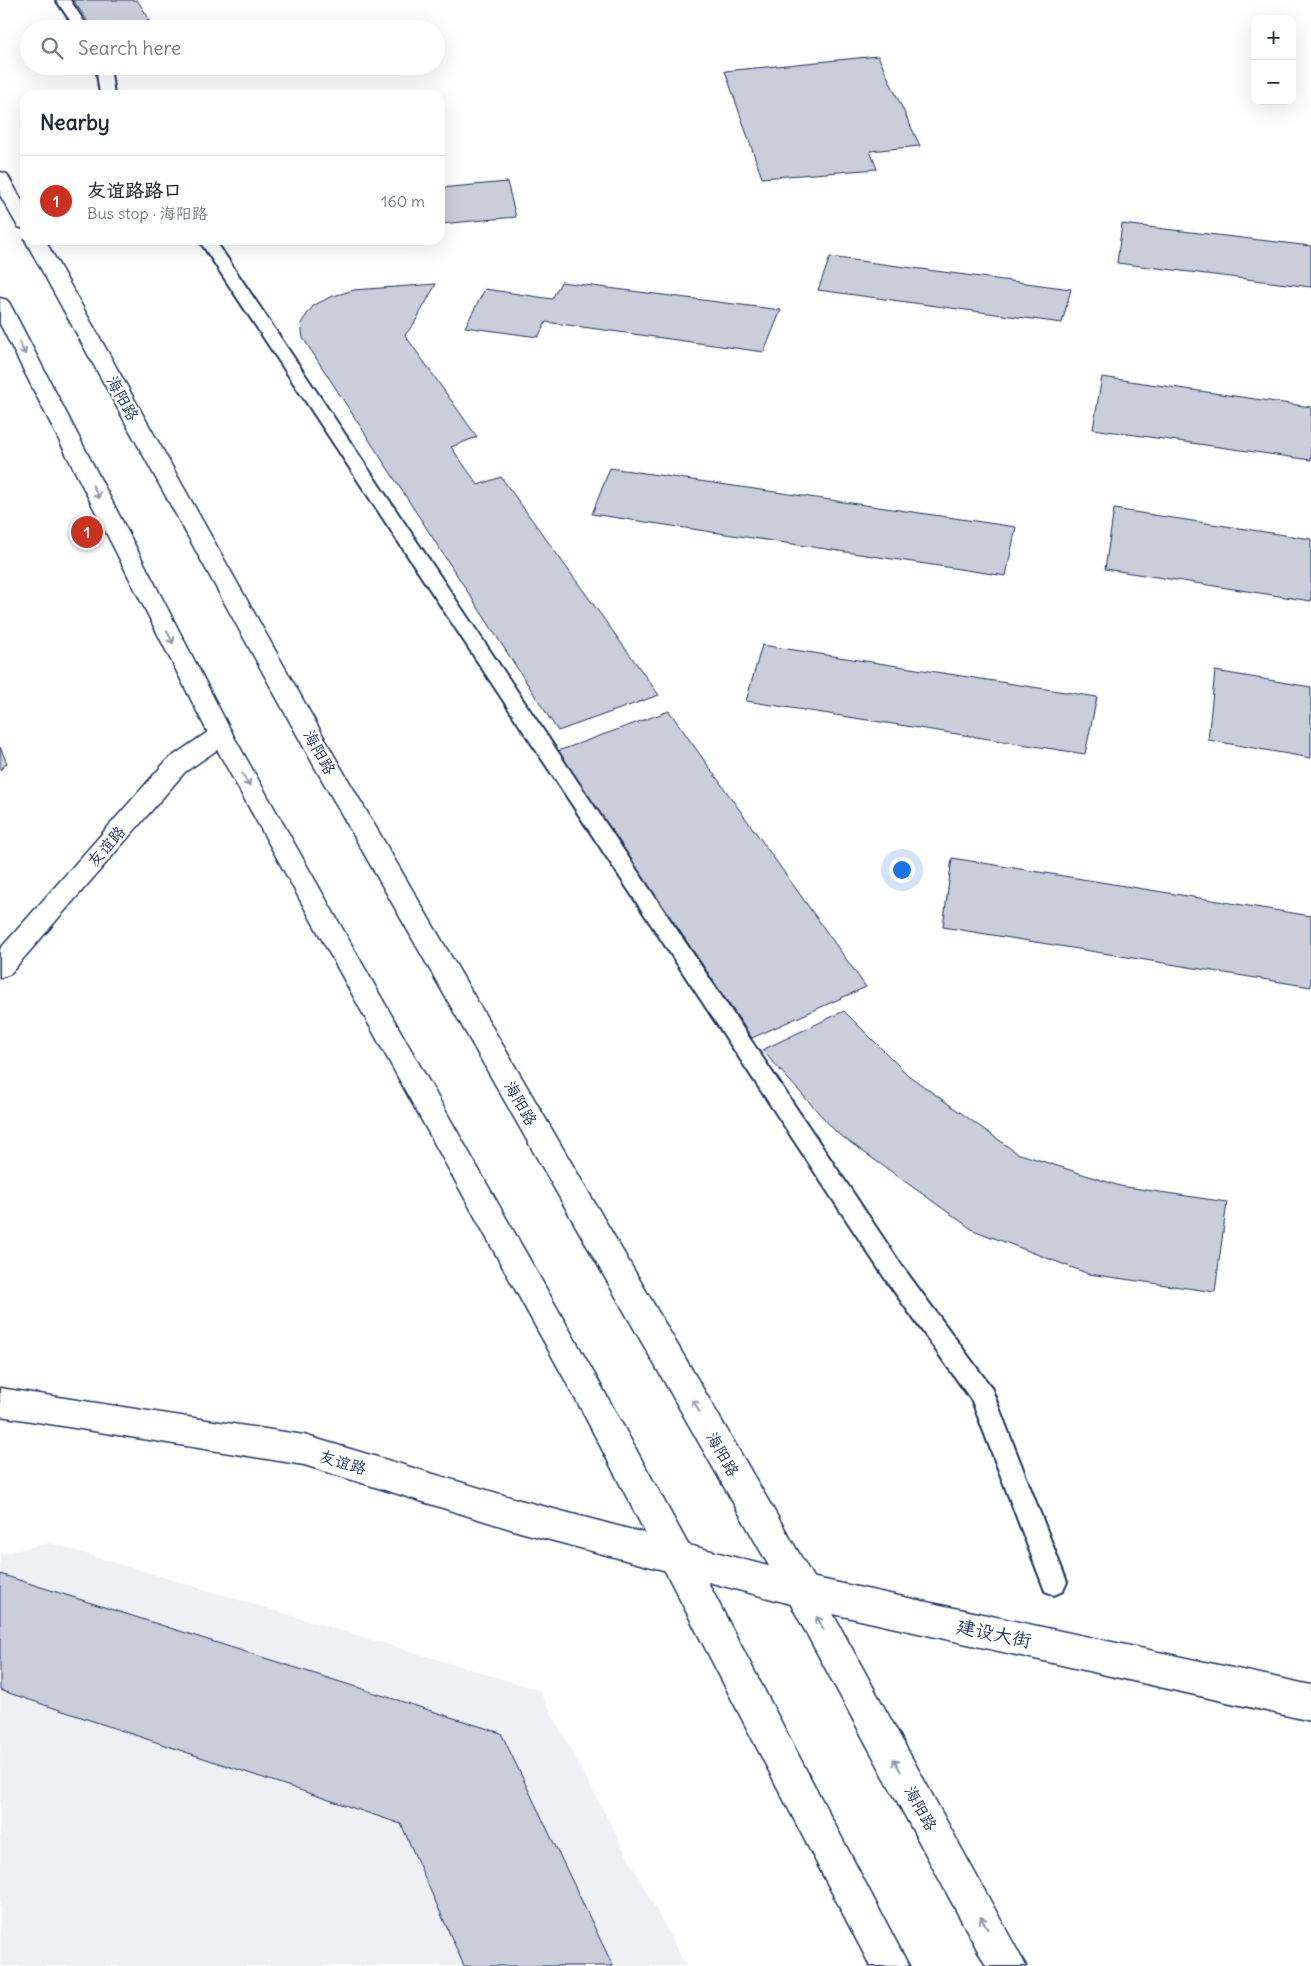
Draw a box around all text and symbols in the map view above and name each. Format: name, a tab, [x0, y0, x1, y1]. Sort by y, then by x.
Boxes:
map controls	[1251, 15, 1296, 105]
button: +	[1251, 15, 1296, 60]
search box	[20, 20, 445, 75]
icon: search	[38, 34, 66, 62]
text: Search here	[78, 36, 181, 60]
button: −	[1251, 60, 1296, 105]
text: Nearby	[40, 109, 110, 136]
text: 友谊路路口	[87, 178, 182, 202]
text: 1	[53, 191, 59, 211]
text: 160 m	[381, 191, 425, 211]
text: Bus stop · 海阳路	[87, 203, 208, 223]
one-way arrow	[17, 340, 27, 355]
street label: 海阳路	[103, 372, 143, 424]
one-way arrow	[92, 484, 101, 499]
pin: 1	[71, 513, 103, 551]
one-way arrow	[166, 629, 175, 644]
street label: 海阳路	[300, 726, 340, 778]
one-way arrow	[242, 773, 252, 787]
street label: 友谊路	[83, 821, 129, 871]
your location	[889, 857, 915, 883]
street label: 海阳路	[500, 1077, 542, 1129]
one-way arrow	[690, 1399, 700, 1413]
street label: 海阳路	[702, 1428, 744, 1480]
street label: 友谊路	[317, 1445, 369, 1479]
street label: 建设大街	[954, 1613, 1034, 1653]
one-way arrow	[814, 1616, 824, 1630]
one-way arrow	[892, 1759, 902, 1773]
street label: 海阳路	[901, 1782, 941, 1834]
one-way arrow	[979, 1916, 989, 1931]

